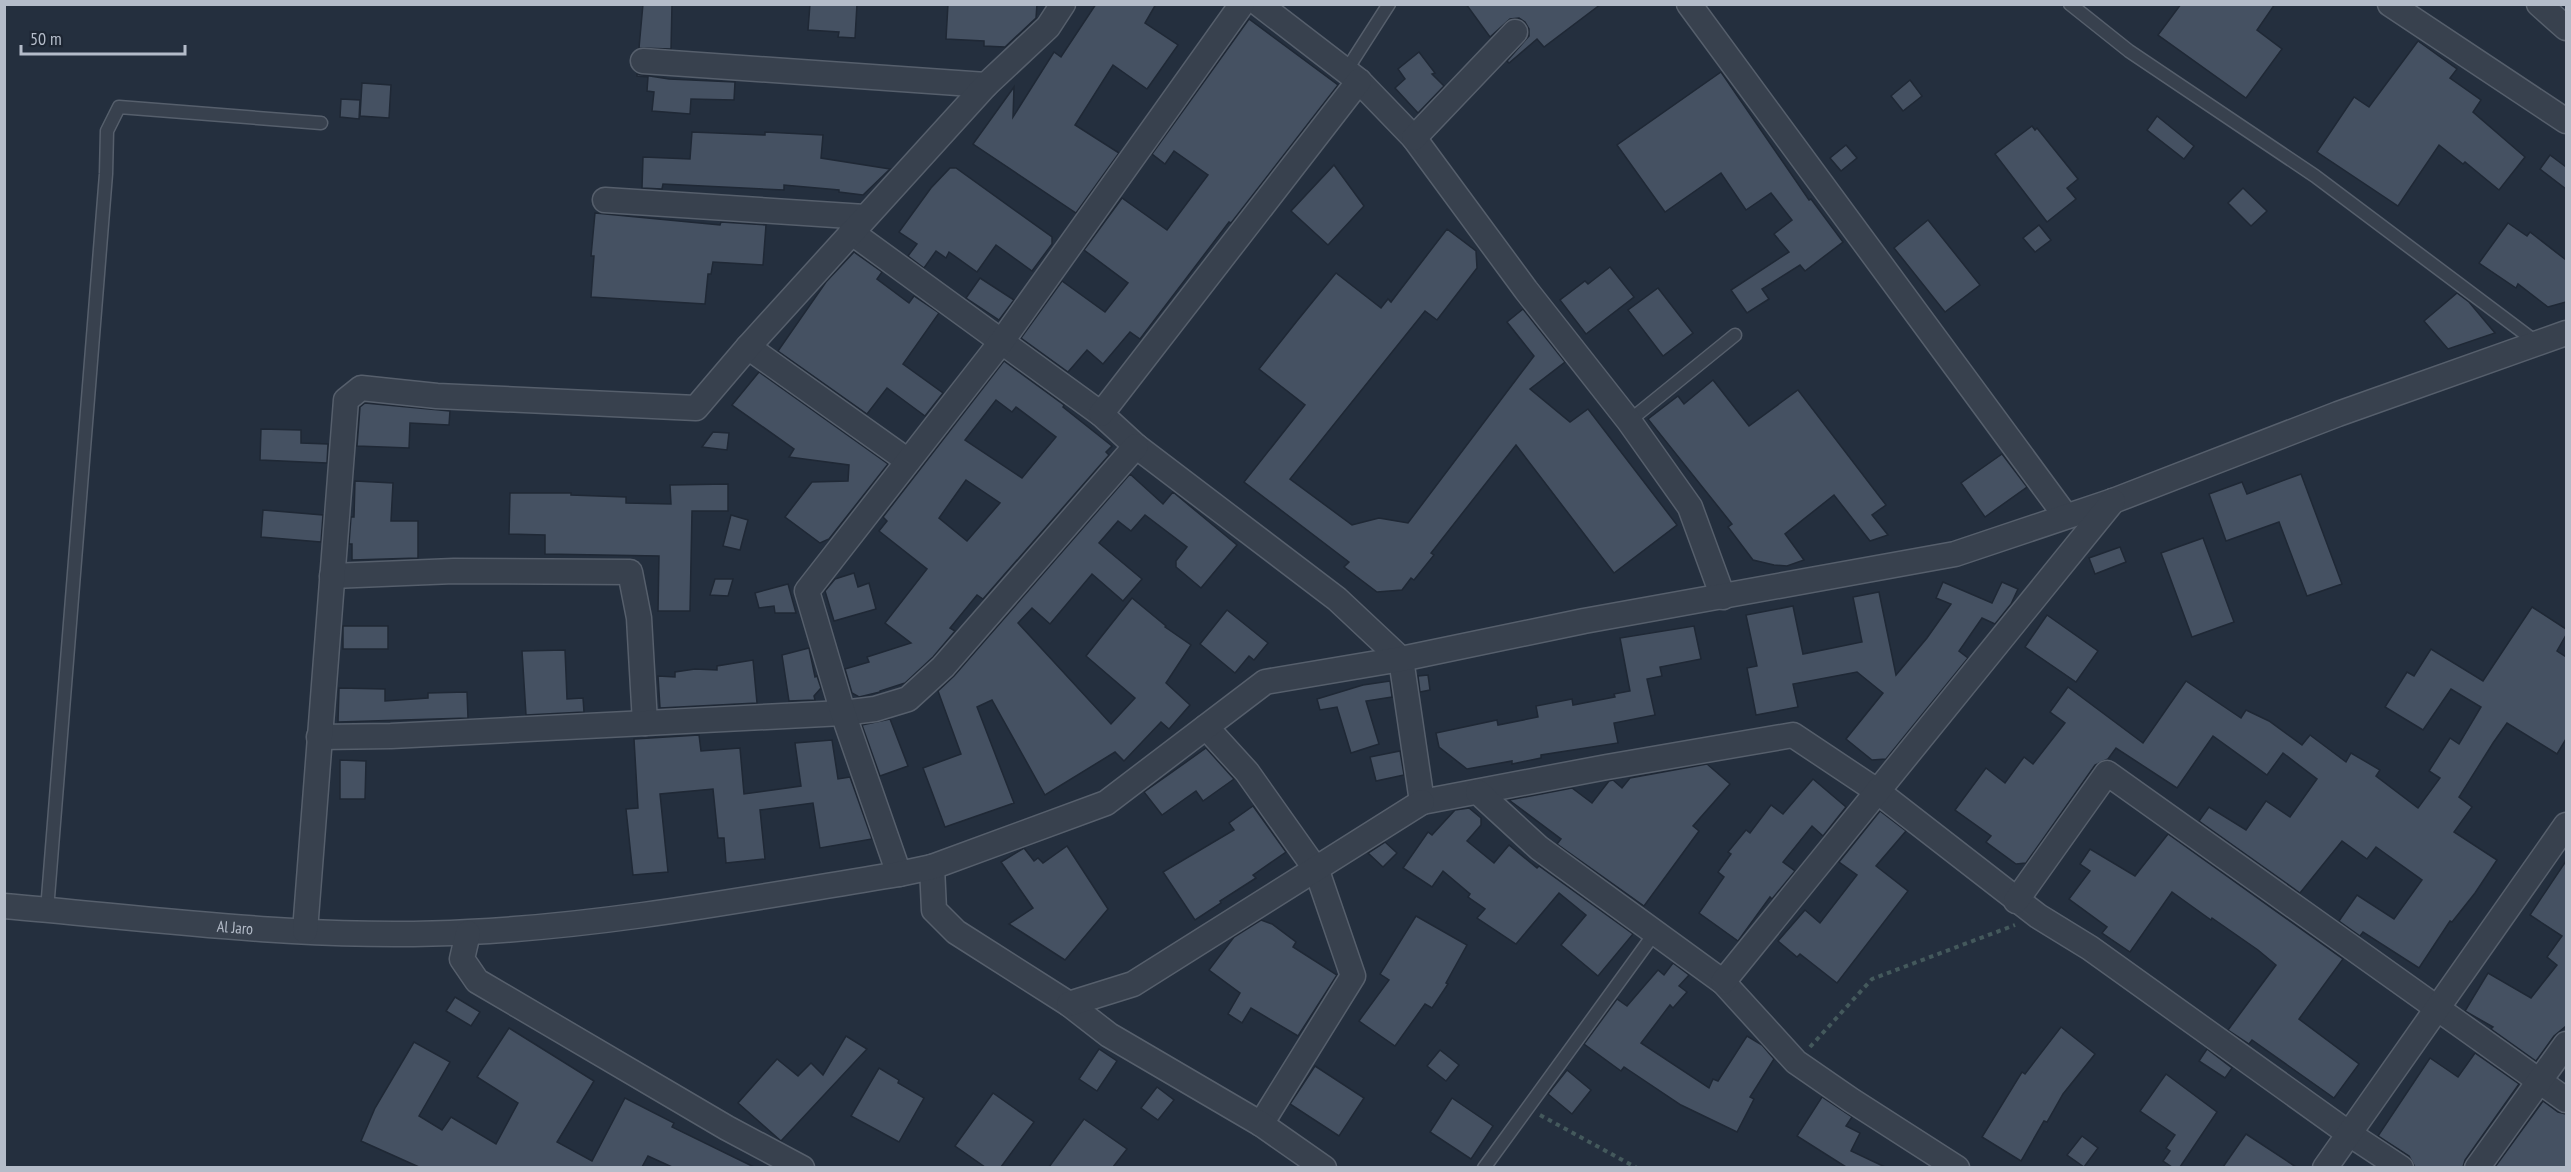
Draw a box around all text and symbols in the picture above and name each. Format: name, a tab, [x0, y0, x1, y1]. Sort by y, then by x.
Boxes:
scale bar	[21, 18, 184, 56]
text: 50 m	[30, 27, 62, 50]
street label: Al Jaro	[216, 916, 254, 938]

